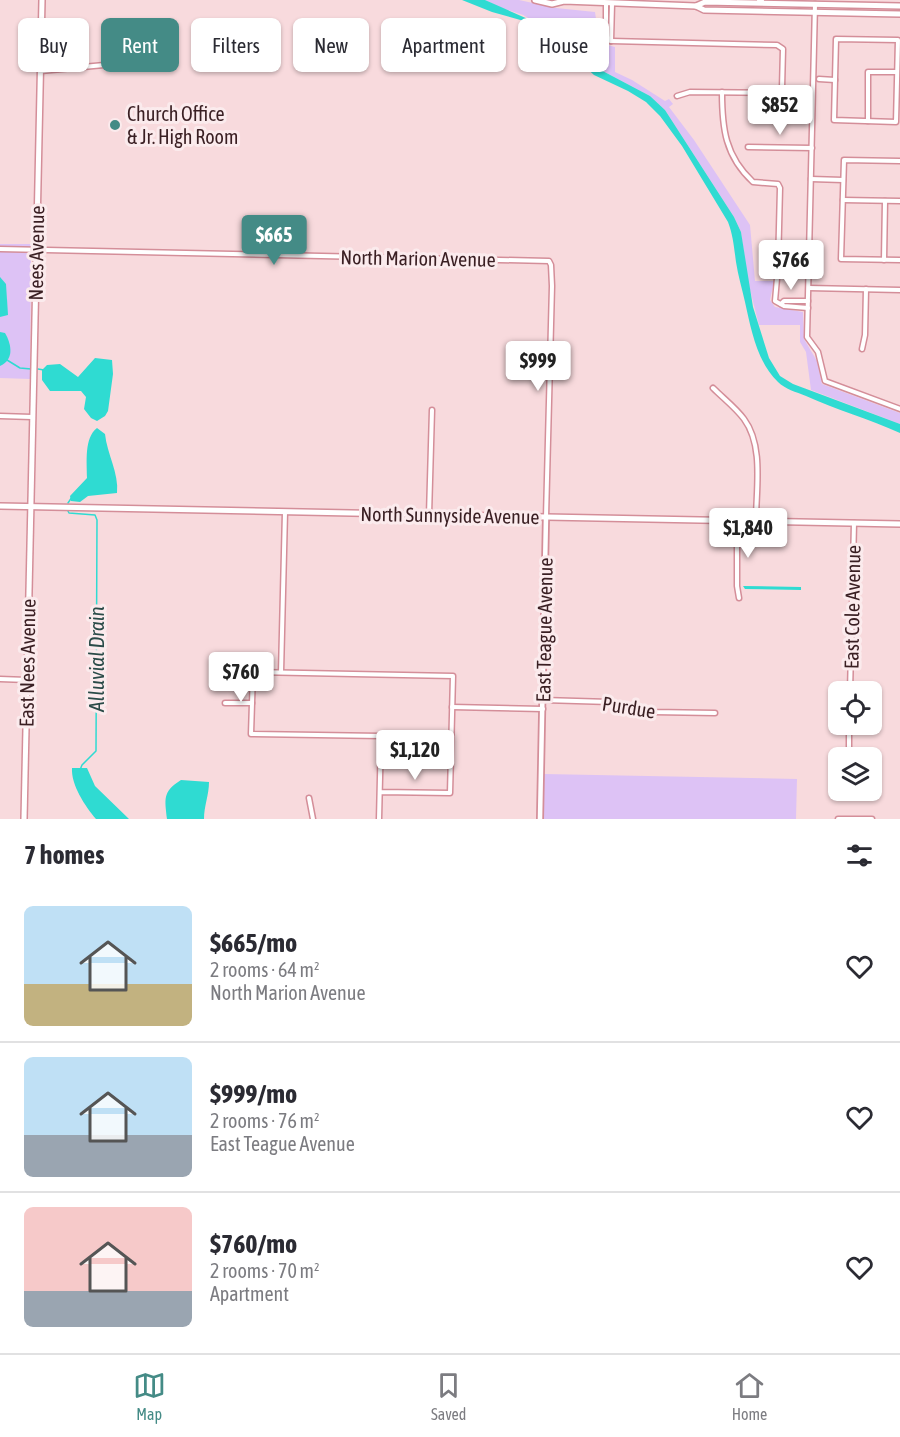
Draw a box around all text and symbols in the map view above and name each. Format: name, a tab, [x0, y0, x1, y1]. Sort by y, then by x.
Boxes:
chip: Buy	[18, 18, 89, 72]
chip: Rent	[101, 18, 179, 72]
chip: Filters	[191, 18, 281, 72]
chip: New	[293, 18, 369, 72]
chip: Apartment	[381, 18, 506, 72]
chip: House	[518, 18, 609, 72]
pin: $852	[744, 85, 816, 136]
text: $852	[762, 93, 798, 116]
place label: Church Office & Jr. High Room	[127, 102, 238, 148]
marker: Church Office & Jr. High Room	[108, 118, 122, 132]
street label: Nees Avenue	[24, 205, 48, 301]
pin: $665	[238, 215, 310, 266]
text: $665	[256, 223, 292, 246]
pin: $766	[755, 240, 827, 291]
street label: North Marion Avenue	[340, 245, 496, 271]
text: $766	[773, 248, 809, 271]
pin: $999	[502, 341, 574, 392]
text: $999	[520, 349, 556, 372]
street label: North Sunnyside Avenue	[360, 502, 540, 528]
pin: $1,840	[699, 508, 797, 559]
text: $1,840	[723, 516, 773, 539]
street label: East Cole Avenue	[839, 545, 865, 669]
street label: East Teague Avenue	[531, 557, 557, 703]
street label: East Nees Avenue	[14, 599, 40, 727]
water label: Alluvial Drain	[84, 606, 108, 713]
pin: $760	[205, 652, 277, 703]
text: $760	[223, 660, 259, 683]
map controls	[828, 681, 882, 801]
button: locate	[828, 681, 882, 735]
street label: Purdue	[601, 691, 657, 723]
pin: $1,120	[366, 730, 464, 781]
text: $1,120	[390, 738, 440, 761]
button: layers	[828, 747, 882, 801]
icon: filters	[843, 839, 876, 872]
text: 7 homes	[24, 840, 104, 870]
text: $665/mo	[210, 928, 297, 958]
icon: home	[72, 930, 144, 1002]
icon: heart	[843, 950, 876, 983]
text: 2 rooms · 64 m²	[210, 958, 320, 981]
text: North Marion Avenue	[210, 981, 366, 1004]
text: $999/mo	[210, 1079, 297, 1109]
icon: home	[72, 1081, 144, 1153]
icon: heart	[843, 1101, 876, 1134]
text: 2 rooms · 76 m²	[210, 1109, 320, 1132]
text: East Teague Avenue	[210, 1132, 355, 1155]
text: $760/mo	[210, 1229, 297, 1259]
icon: home	[72, 1231, 144, 1303]
icon: heart	[843, 1251, 876, 1284]
text: 2 rooms · 70 m²	[210, 1259, 320, 1282]
text: Apartment	[210, 1282, 289, 1305]
tab: Map	[133, 1369, 166, 1423]
tab: Saved	[431, 1369, 466, 1423]
tab: Home	[732, 1369, 767, 1423]

